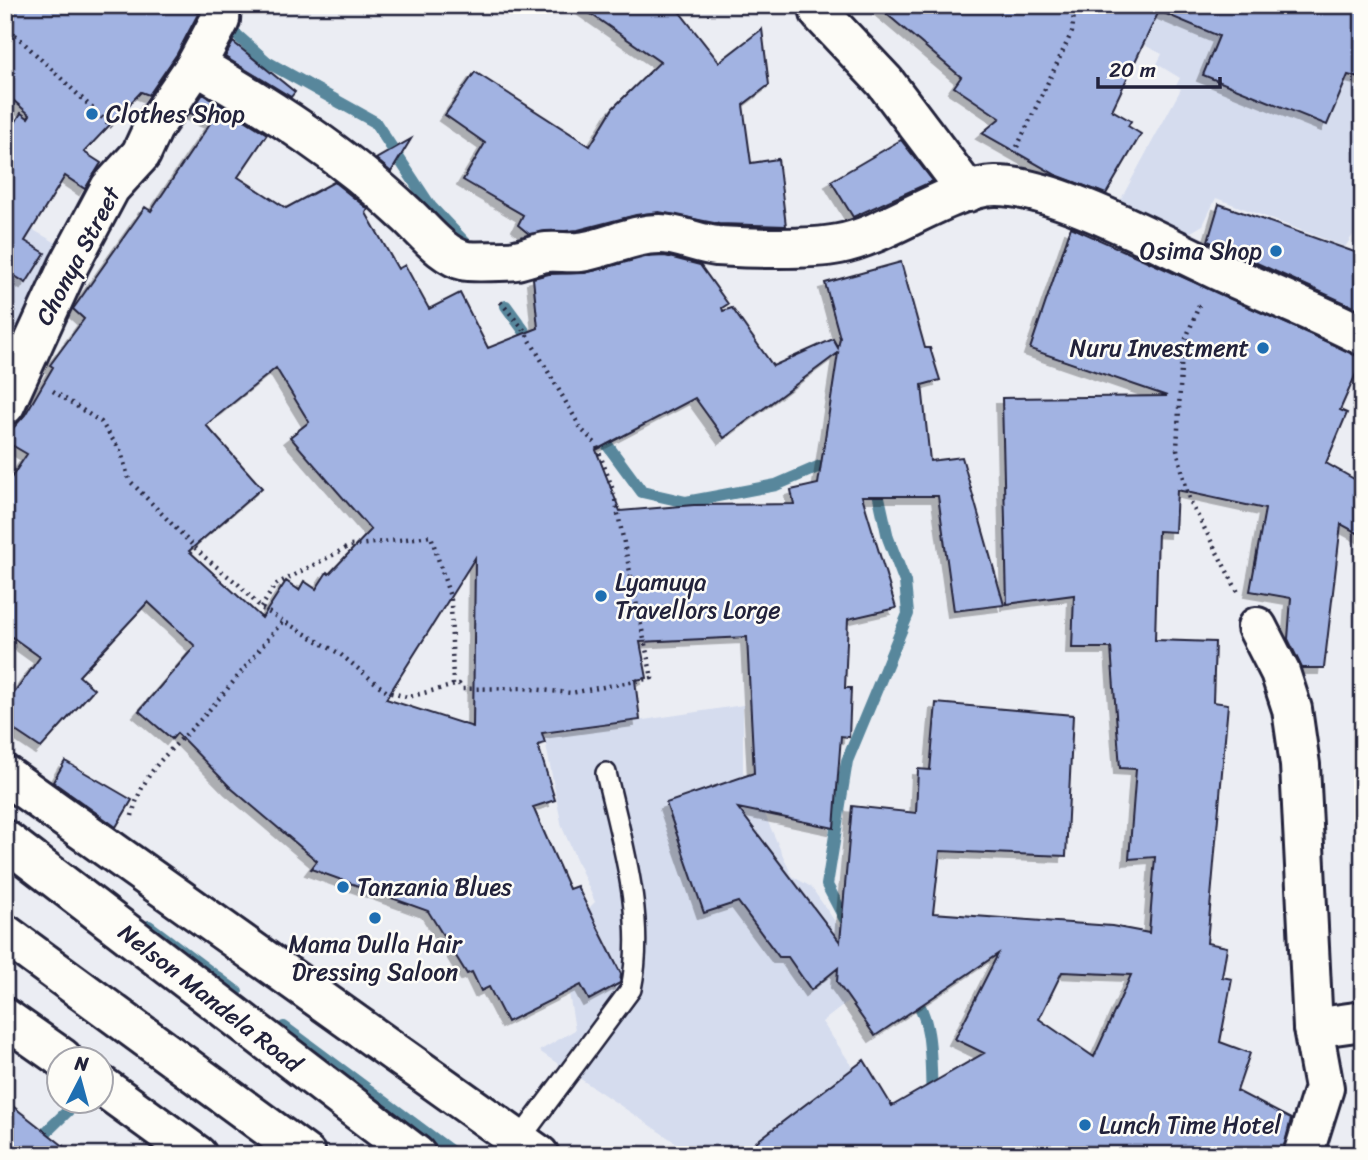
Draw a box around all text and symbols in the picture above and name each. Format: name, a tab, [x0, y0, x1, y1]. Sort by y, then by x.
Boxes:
scale bar	[1098, 46, 1221, 90]
text: 20 m	[1109, 51, 1156, 89]
place label: Clothes Shop	[106, 93, 245, 135]
marker: Clothes Shop	[84, 106, 100, 122]
street label: Chonya Street	[24, 178, 133, 333]
place label: Osima Shop	[1140, 230, 1262, 272]
marker: Osima Shop	[1268, 243, 1284, 259]
place label: Nuru Investment	[1070, 327, 1249, 369]
marker: Nuru Investment	[1255, 340, 1271, 356]
place label: Lyamuya Travellors Lorge	[615, 561, 781, 631]
marker: Lyamuya Travellors Lorge	[593, 588, 609, 604]
place label: Tanzania Blues	[357, 866, 512, 908]
marker: Tanzania Blues	[335, 879, 351, 895]
marker: Mama Dulla Hair Dressing Saloon	[367, 910, 383, 926]
street label: Nelson Mandela Road	[109, 912, 313, 1085]
place label: Mama Dulla Hair Dressing Saloon	[288, 923, 464, 993]
north arrow	[46, 1044, 116, 1114]
text: N	[72, 1046, 91, 1081]
place label: Lunch Time Hotel	[1099, 1104, 1282, 1146]
marker: Lunch Time Hotel	[1077, 1117, 1093, 1133]

